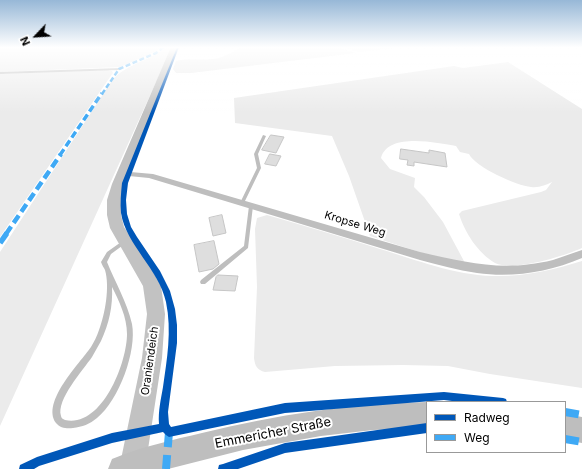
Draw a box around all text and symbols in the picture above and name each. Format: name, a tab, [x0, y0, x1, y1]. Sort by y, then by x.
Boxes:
north arrow	[16, 16, 56, 56]
text: N	[17, 34, 33, 48]
street label: Kropse Weg	[323, 208, 387, 240]
street label: Oraniendeich	[139, 326, 161, 396]
legend	[426, 401, 566, 453]
text: Radweg	[464, 410, 510, 425]
street label: Emmericher Straße	[214, 414, 332, 452]
text: Weg	[464, 430, 490, 445]

